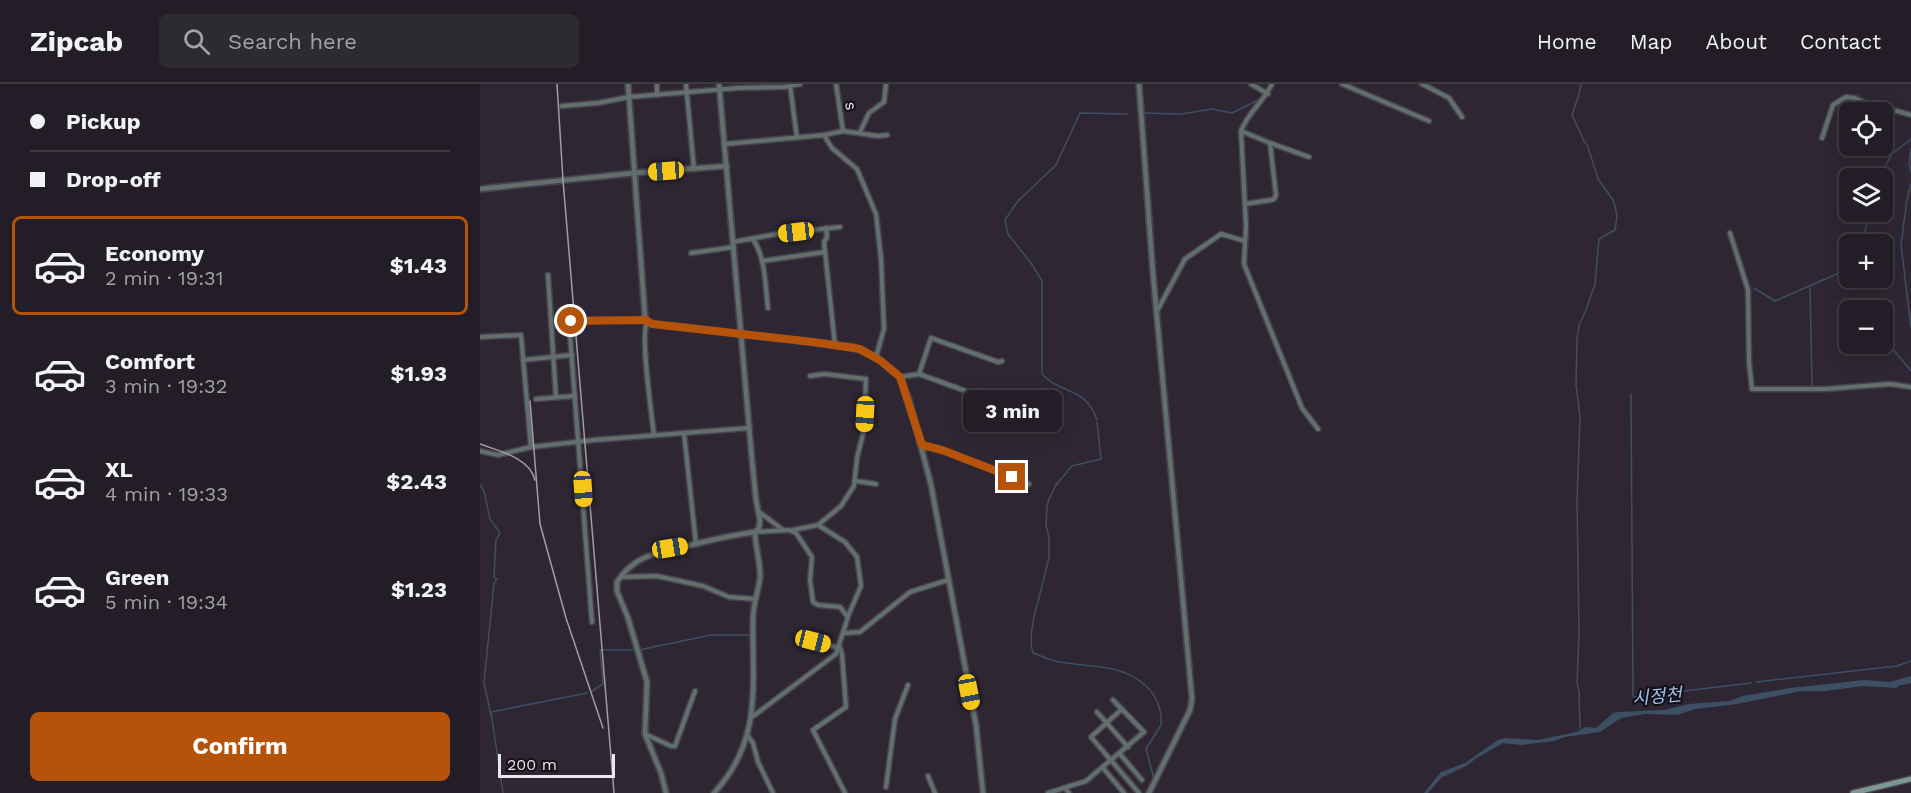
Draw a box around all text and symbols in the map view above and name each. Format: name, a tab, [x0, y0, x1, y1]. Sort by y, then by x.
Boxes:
search box	[159, 14, 579, 68]
text: Zipcab	[30, 25, 123, 58]
icon: search	[180, 25, 213, 58]
text: Search here	[228, 29, 357, 54]
text: Home	[1537, 29, 1597, 54]
text: Map	[1630, 29, 1673, 54]
text: About	[1706, 29, 1767, 54]
text: Contact	[1800, 29, 1881, 54]
street label: s	[841, 101, 861, 111]
map controls	[1839, 102, 1893, 354]
button: locate	[1839, 102, 1893, 156]
text: Pickup	[66, 109, 141, 134]
car	[647, 161, 685, 181]
text: Drop-off	[66, 167, 161, 192]
button: layers	[1839, 168, 1893, 222]
car	[777, 221, 815, 243]
button: +	[1839, 234, 1893, 288]
icon: car	[33, 239, 87, 293]
text: Economy	[105, 241, 204, 266]
text: $1.43	[390, 253, 447, 278]
text: 2 min · 19:31	[105, 266, 224, 290]
button: −	[1839, 300, 1893, 354]
route start	[557, 307, 584, 334]
icon: car	[33, 347, 87, 401]
text: Comfort	[105, 349, 195, 374]
text: $1.93	[391, 361, 447, 386]
text: 3 min · 19:32	[105, 374, 227, 398]
callout: 3 min	[962, 390, 1062, 432]
car	[855, 396, 875, 432]
text: 3 min	[985, 399, 1040, 423]
icon: car	[33, 455, 87, 509]
text: XL	[105, 457, 133, 482]
route end	[998, 463, 1025, 490]
text: $2.43	[386, 469, 447, 494]
car	[573, 470, 593, 508]
text: 4 min · 19:33	[105, 482, 228, 506]
car	[651, 536, 689, 560]
icon: car	[33, 563, 87, 617]
text: Green	[105, 565, 169, 590]
text: $1.23	[391, 577, 447, 602]
text: 5 min · 19:34	[105, 590, 228, 614]
car	[793, 628, 833, 654]
car	[957, 673, 981, 711]
water label: 시정천	[1631, 683, 1685, 709]
button: Confirm	[30, 712, 450, 781]
scale bar	[498, 751, 615, 778]
text: 200 m	[507, 755, 557, 774]

